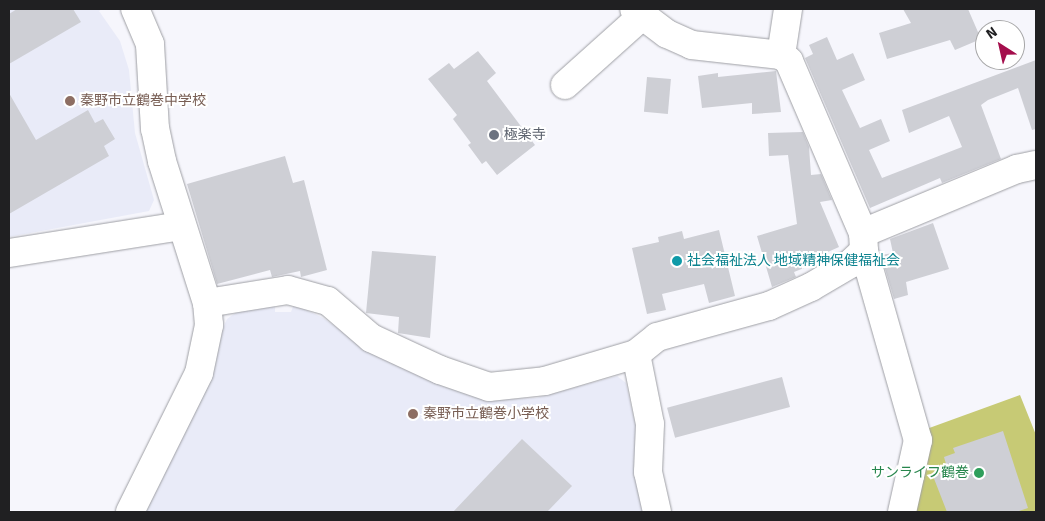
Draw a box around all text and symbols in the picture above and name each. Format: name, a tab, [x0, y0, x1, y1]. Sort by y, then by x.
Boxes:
north arrow	[975, 20, 1025, 70]
text: N	[983, 23, 1001, 43]
place label: 秦野市立鶴巻中学校	[80, 93, 206, 109]
marker: 秦野市立鶴巻中学校	[64, 95, 76, 107]
place label: 極楽寺	[504, 127, 546, 143]
marker: 極楽寺	[488, 129, 500, 141]
place label: 社会福祉法人 地域精神保健福祉会	[687, 253, 900, 269]
marker: 社会福祉法人 地域精神保健福祉会	[671, 255, 683, 267]
place label: 秦野市立鶴巻小学校	[423, 406, 549, 422]
marker: 秦野市立鶴巻小学校	[407, 408, 419, 420]
place label: サンライフ鶴巻	[871, 465, 969, 481]
marker: サンライフ鶴巻	[973, 467, 985, 479]

